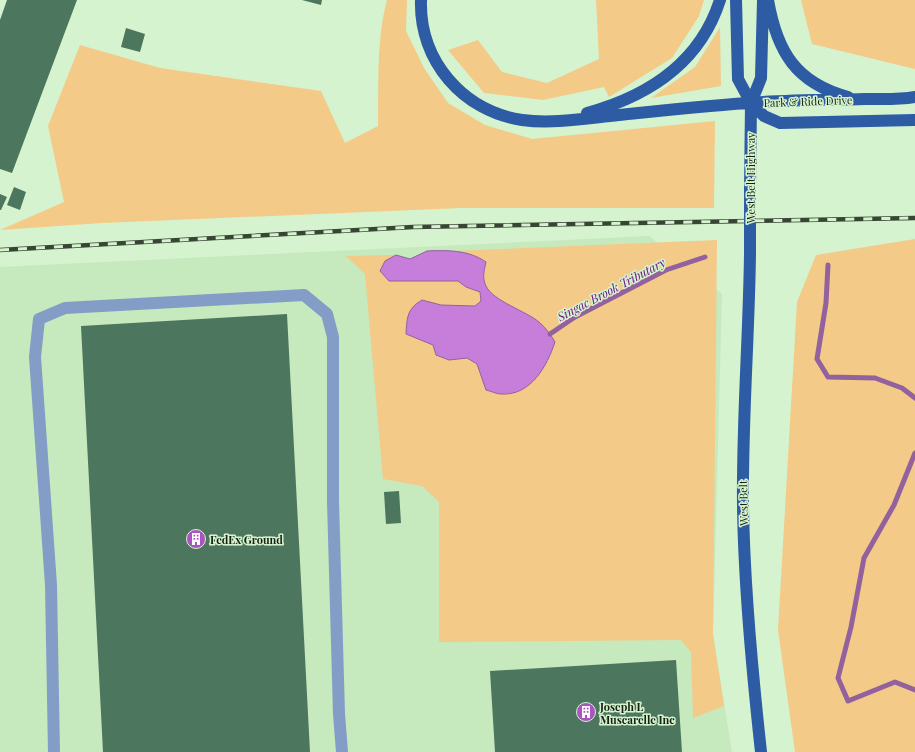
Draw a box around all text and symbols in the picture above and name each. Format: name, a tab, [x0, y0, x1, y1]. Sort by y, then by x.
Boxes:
street label: Park & Ride Drive	[763, 92, 853, 110]
street label: West Belt Highway	[743, 132, 758, 225]
water label: Singac Brook Tributary	[553, 254, 668, 325]
street label: West Belt	[735, 480, 751, 527]
building icon: FedEx Ground	[185, 528, 207, 550]
place label: FedEx Ground	[210, 532, 283, 547]
place label: Joseph L Muscarelle Inc	[599, 699, 675, 727]
building icon: Joseph L Muscarelle Inc	[575, 701, 597, 723]

